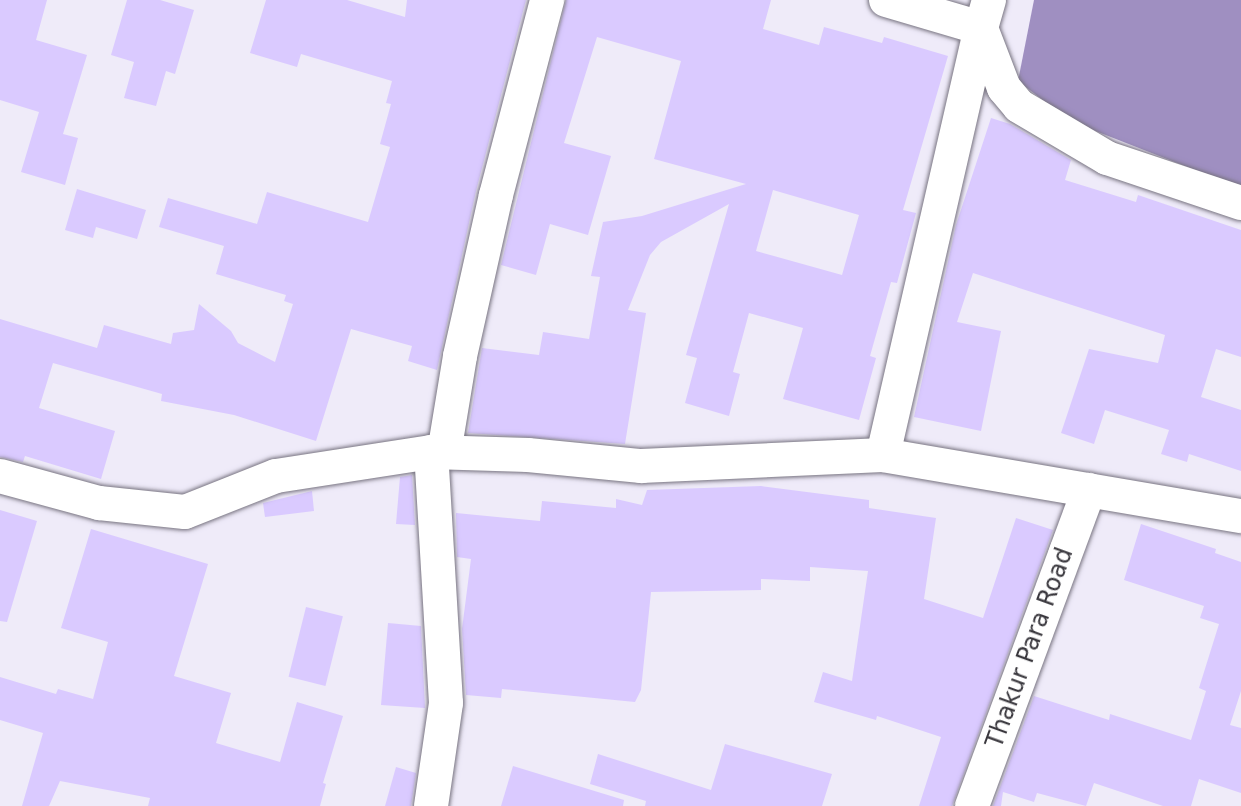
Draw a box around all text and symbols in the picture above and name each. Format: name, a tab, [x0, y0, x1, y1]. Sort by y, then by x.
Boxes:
street label: Thakur Para Road	[980, 544, 1080, 752]

